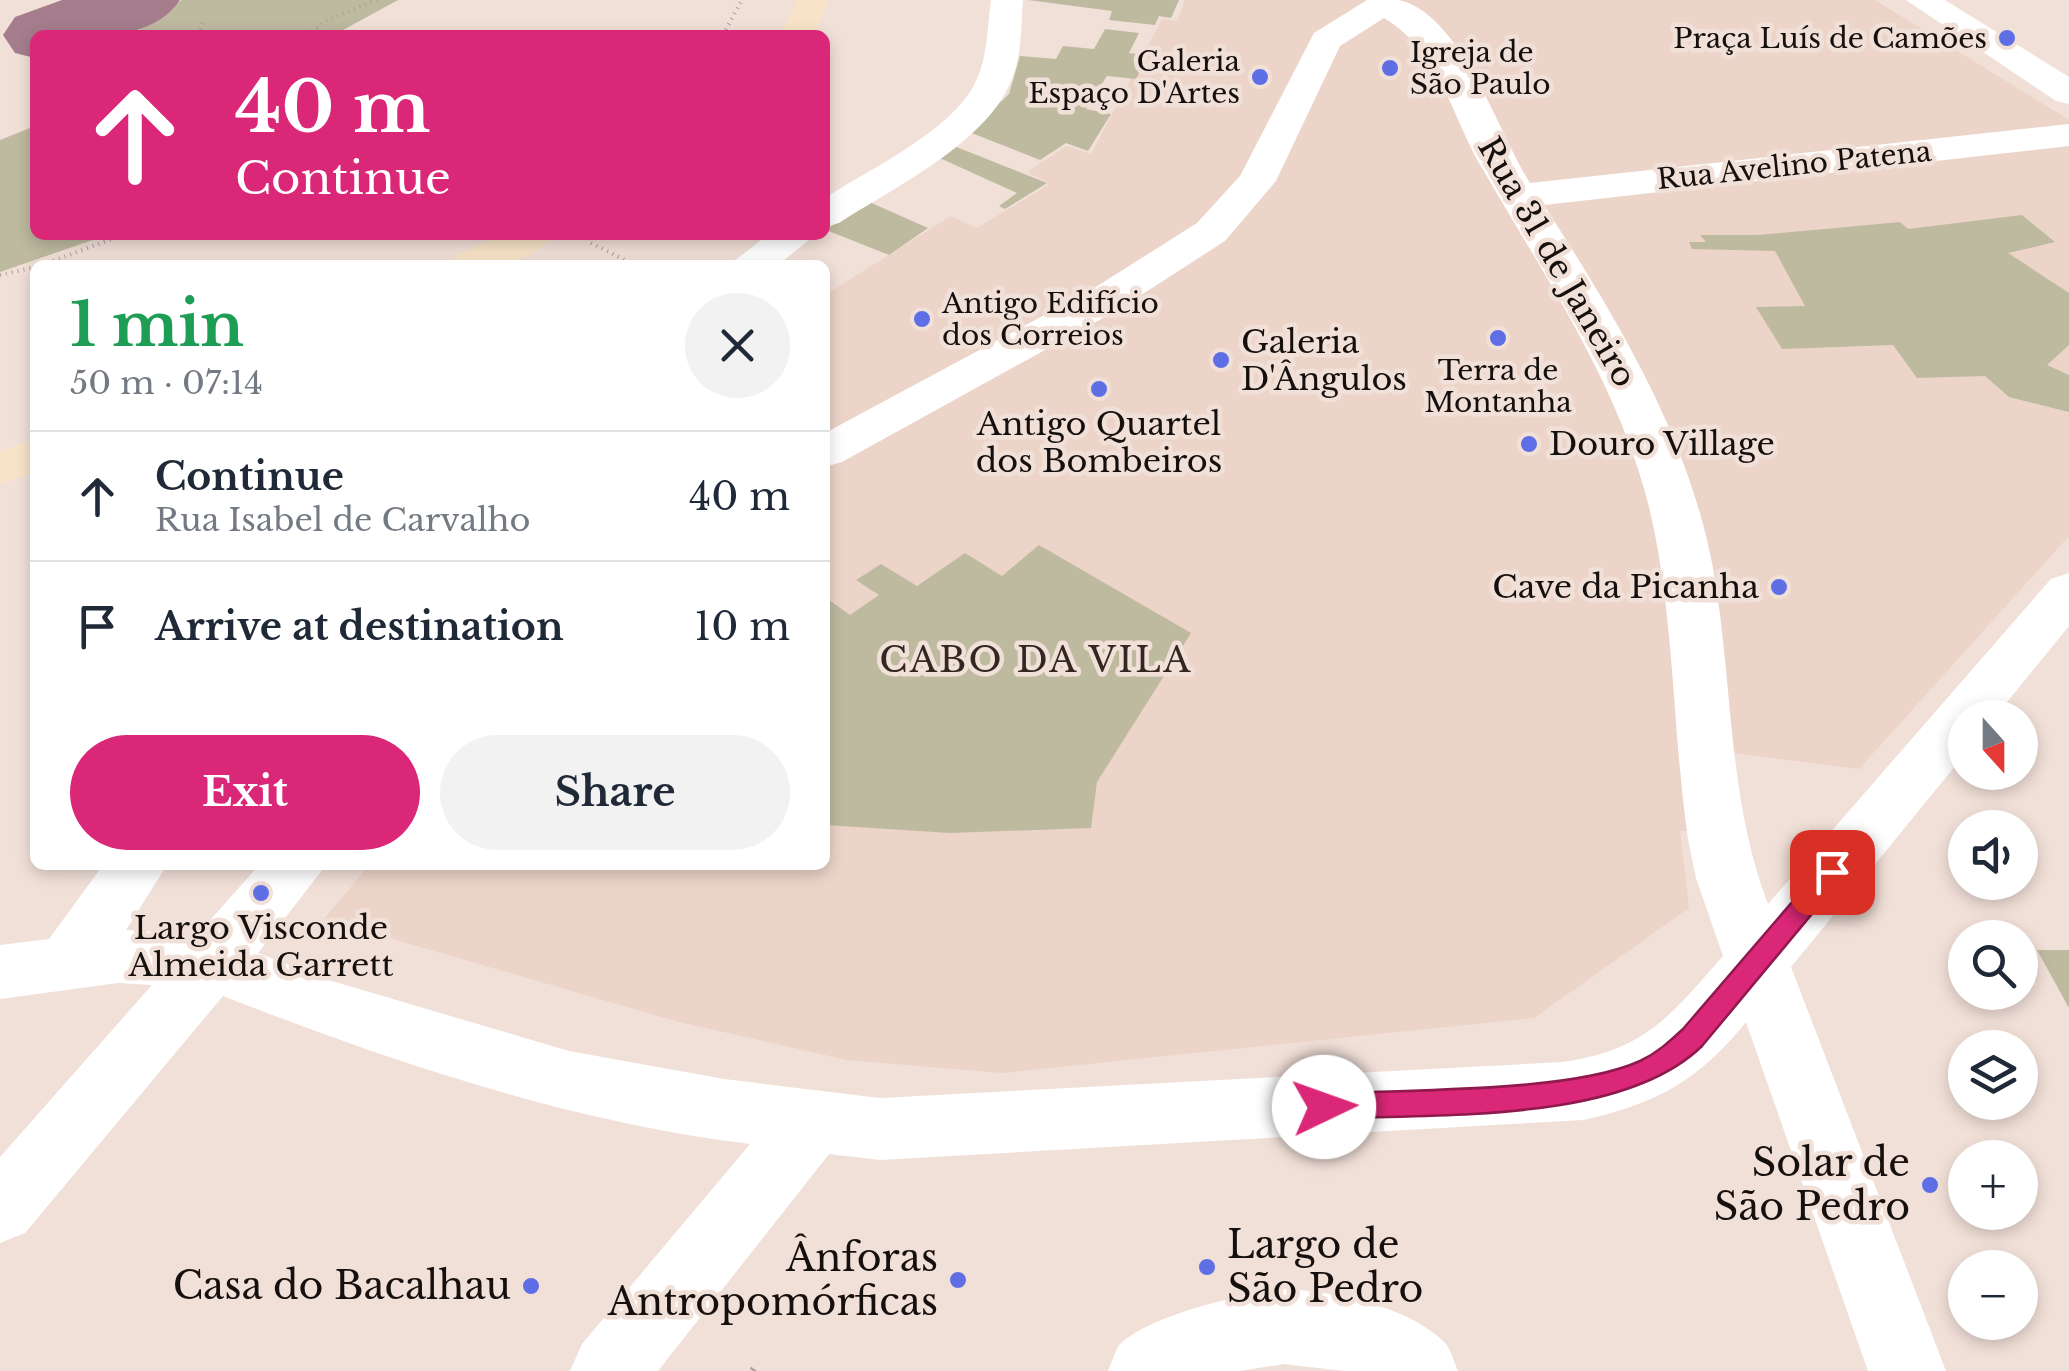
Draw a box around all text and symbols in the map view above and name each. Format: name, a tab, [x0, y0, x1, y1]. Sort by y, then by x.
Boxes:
place label: Praça Luís de Camões	[1673, 21, 1987, 56]
marker: Praça Luís de Camões	[1996, 27, 2018, 49]
place label: Igreja de São Paulo	[1410, 35, 1551, 102]
place label: Galeria Espaço D'Artes	[1028, 44, 1240, 111]
marker: Igreja de São Paulo	[1379, 57, 1401, 79]
text: 40 m	[235, 64, 430, 151]
marker: Galeria Espaço D'Artes	[1249, 66, 1271, 88]
icon: ahead	[70, 70, 200, 200]
street label: Rua 31 de Janeiro	[1469, 130, 1645, 394]
street label: Rua Avelino Patena	[1655, 134, 1933, 197]
text: Continue	[235, 150, 451, 206]
place label: Antigo Edifício dos Correios	[941, 286, 1159, 353]
text: 1 min	[70, 288, 244, 362]
button: close	[685, 293, 790, 398]
marker: Antigo Edifício dos Correios	[911, 308, 933, 330]
place label: Galeria D'Ângulos	[1241, 322, 1407, 399]
marker: Terra de Montanha	[1487, 327, 1509, 349]
marker: Galeria D'Ângulos	[1210, 349, 1232, 371]
place label: Terra de Montanha	[1424, 353, 1572, 420]
text: 50 m · 07:14	[70, 363, 263, 403]
marker: Antigo Quartel dos Bombeiros	[1088, 378, 1110, 400]
place label: Antigo Quartel dos Bombeiros	[976, 404, 1222, 481]
place label: Douro Village	[1549, 424, 1775, 464]
marker: Douro Village	[1518, 433, 1540, 455]
text: Continue	[155, 453, 344, 500]
icon: ahead	[70, 469, 125, 524]
text: 40 m	[689, 473, 790, 520]
text: Rua Isabel de Carvalho	[155, 500, 531, 540]
place label: Cave da Picanha	[1492, 567, 1759, 607]
marker: Cave da Picanha	[1768, 576, 1790, 598]
icon: arrive	[70, 599, 125, 654]
text: Arrive at destination	[155, 603, 564, 650]
text: 10 m	[694, 603, 790, 650]
district label: CABO DA VILA	[879, 638, 1193, 681]
north arrow	[1948, 700, 2038, 790]
map controls	[1948, 700, 2038, 1340]
button: Exit	[70, 735, 420, 850]
button: Share	[440, 735, 790, 850]
button: sound	[1948, 810, 2038, 900]
pin	[1790, 830, 1875, 915]
icon: arrive	[1805, 845, 1860, 900]
marker: Largo Visconde Almeida Garrett	[250, 882, 272, 904]
place label: Largo Visconde Almeida Garrett	[127, 908, 394, 985]
button: search	[1948, 920, 2038, 1010]
button: layers	[1948, 1030, 2038, 1120]
position arrow	[1272, 1055, 1376, 1159]
place label: Solar de São Pedro	[1714, 1139, 1910, 1230]
button: +	[1948, 1140, 2038, 1230]
marker: Solar de São Pedro	[1919, 1174, 1941, 1196]
place label: Largo de São Pedro	[1227, 1221, 1423, 1312]
place label: Ânforas Antropomórficas	[607, 1233, 938, 1325]
button: −	[1948, 1250, 2038, 1340]
marker: Largo de São Pedro	[1196, 1256, 1218, 1278]
place label: Casa do Bacalhau	[173, 1262, 511, 1309]
marker: Ânforas Antropomórficas	[947, 1269, 969, 1291]
marker: Casa do Bacalhau	[520, 1275, 542, 1297]

